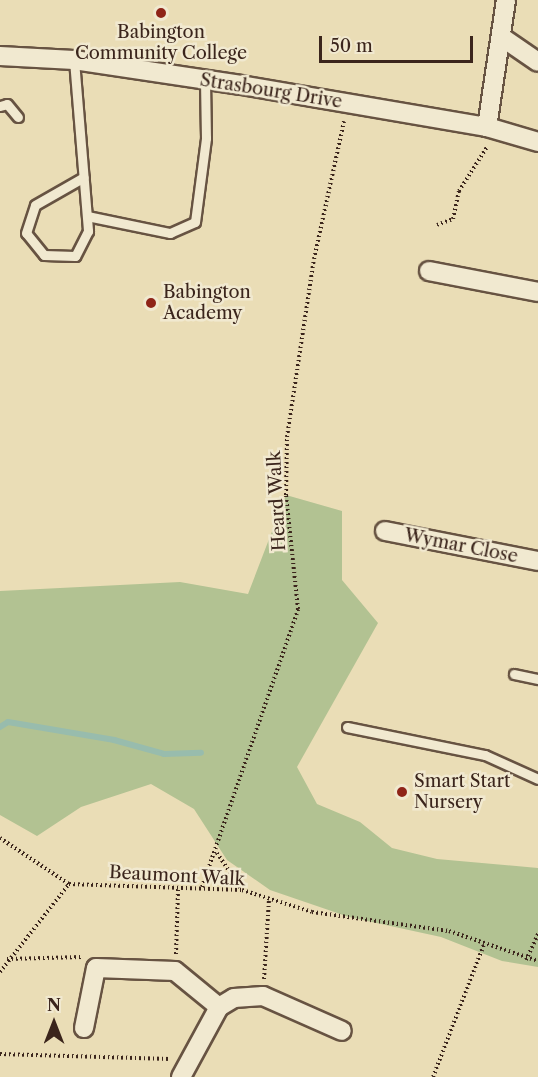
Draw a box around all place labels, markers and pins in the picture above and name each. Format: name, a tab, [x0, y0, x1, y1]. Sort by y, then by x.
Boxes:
marker: Babington Community College	[154, 6, 168, 20]
place label: Babington Community College	[75, 22, 247, 64]
place label: Babington Academy	[163, 282, 251, 324]
marker: Babington Academy	[144, 296, 158, 310]
place label: Smart Start Nursery	[414, 771, 510, 814]
marker: Smart Start Nursery	[395, 785, 409, 799]

